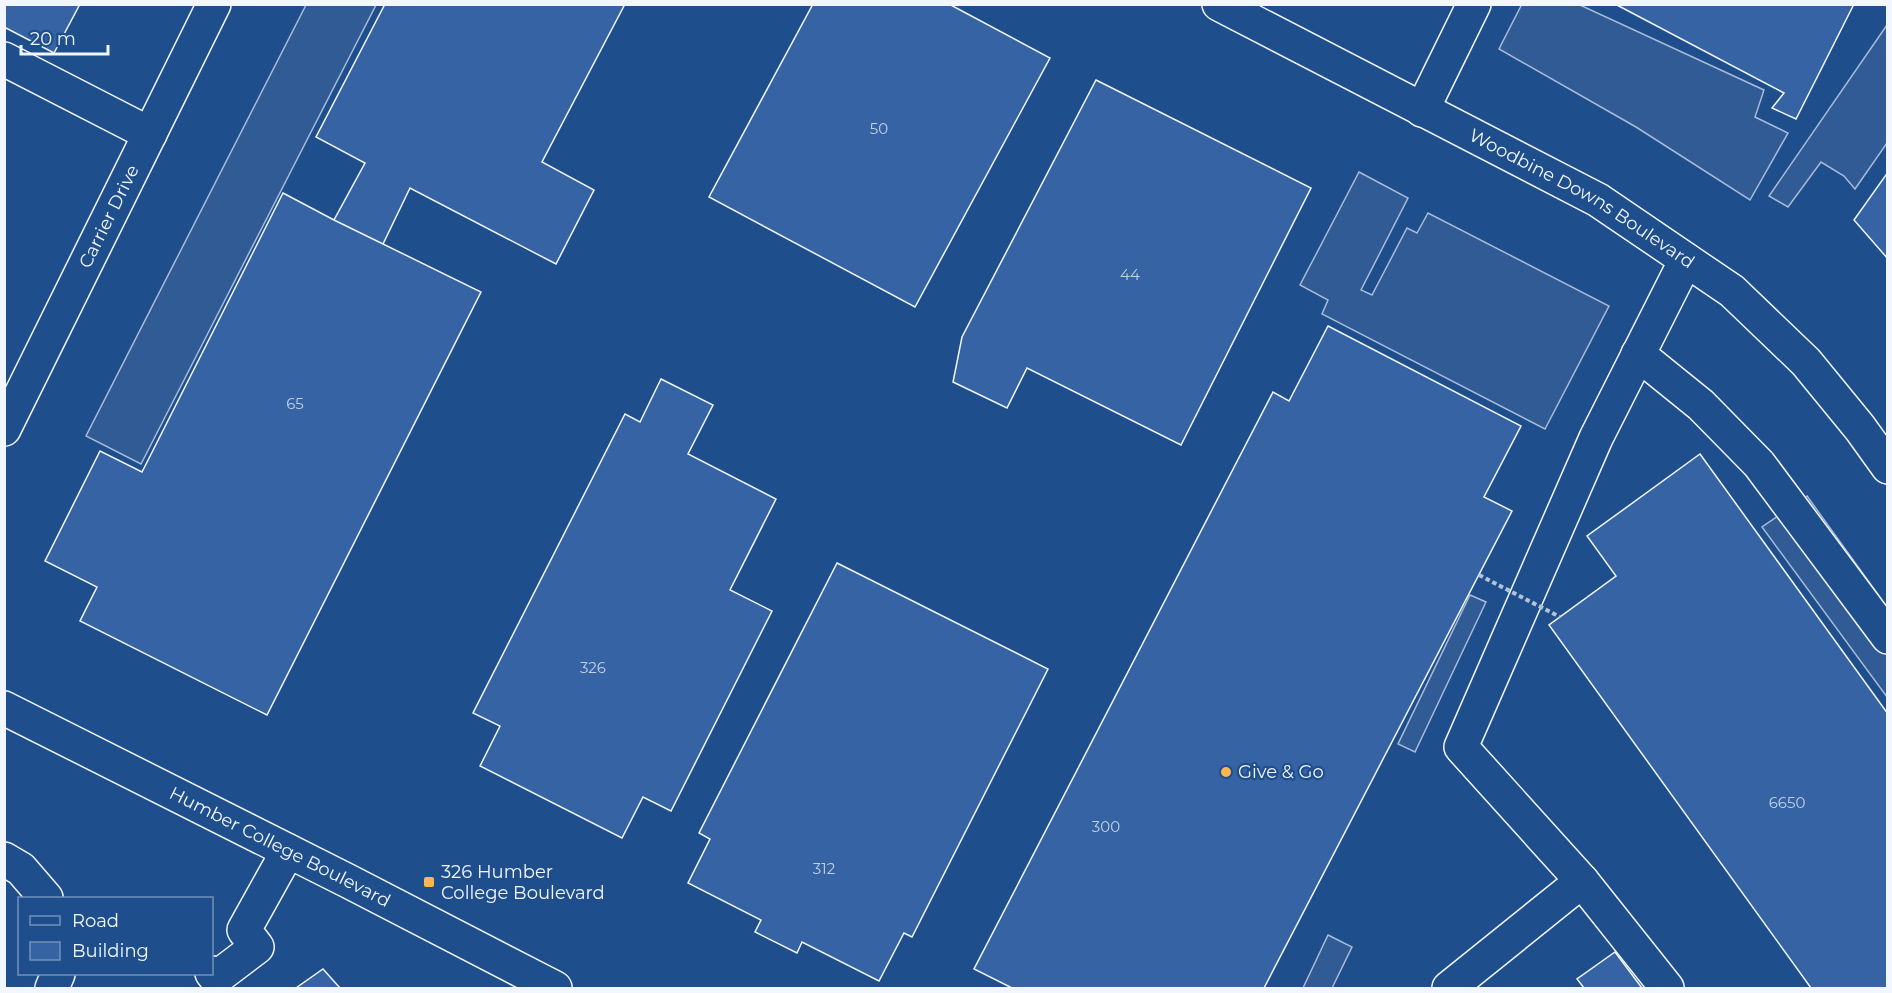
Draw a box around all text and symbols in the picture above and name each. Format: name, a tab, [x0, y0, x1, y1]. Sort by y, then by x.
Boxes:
scale bar	[21, 18, 108, 56]
text: 20 m	[30, 28, 76, 50]
house number: 50	[870, 119, 888, 138]
street label: Woodbine Downs Boulevard	[1465, 124, 1699, 273]
street label: Carrier Drive	[74, 161, 144, 272]
house number: 44	[1120, 265, 1140, 284]
house number: 65	[286, 394, 304, 413]
house number: 326	[580, 658, 606, 677]
place label: Give & Go	[1238, 761, 1324, 783]
marker: Give & Go	[1219, 765, 1233, 779]
street label: Humber College Boulevard	[166, 782, 394, 912]
house number: 6650	[1769, 793, 1805, 812]
house number: 300	[1092, 817, 1120, 836]
house number: 312	[813, 859, 835, 878]
place label: 326 Humber College Boulevard	[441, 861, 605, 904]
marker: 326 Humber College Boulevard	[422, 875, 436, 889]
legend	[18, 897, 213, 975]
text: Road	[72, 910, 119, 932]
text: Building	[72, 940, 149, 962]

